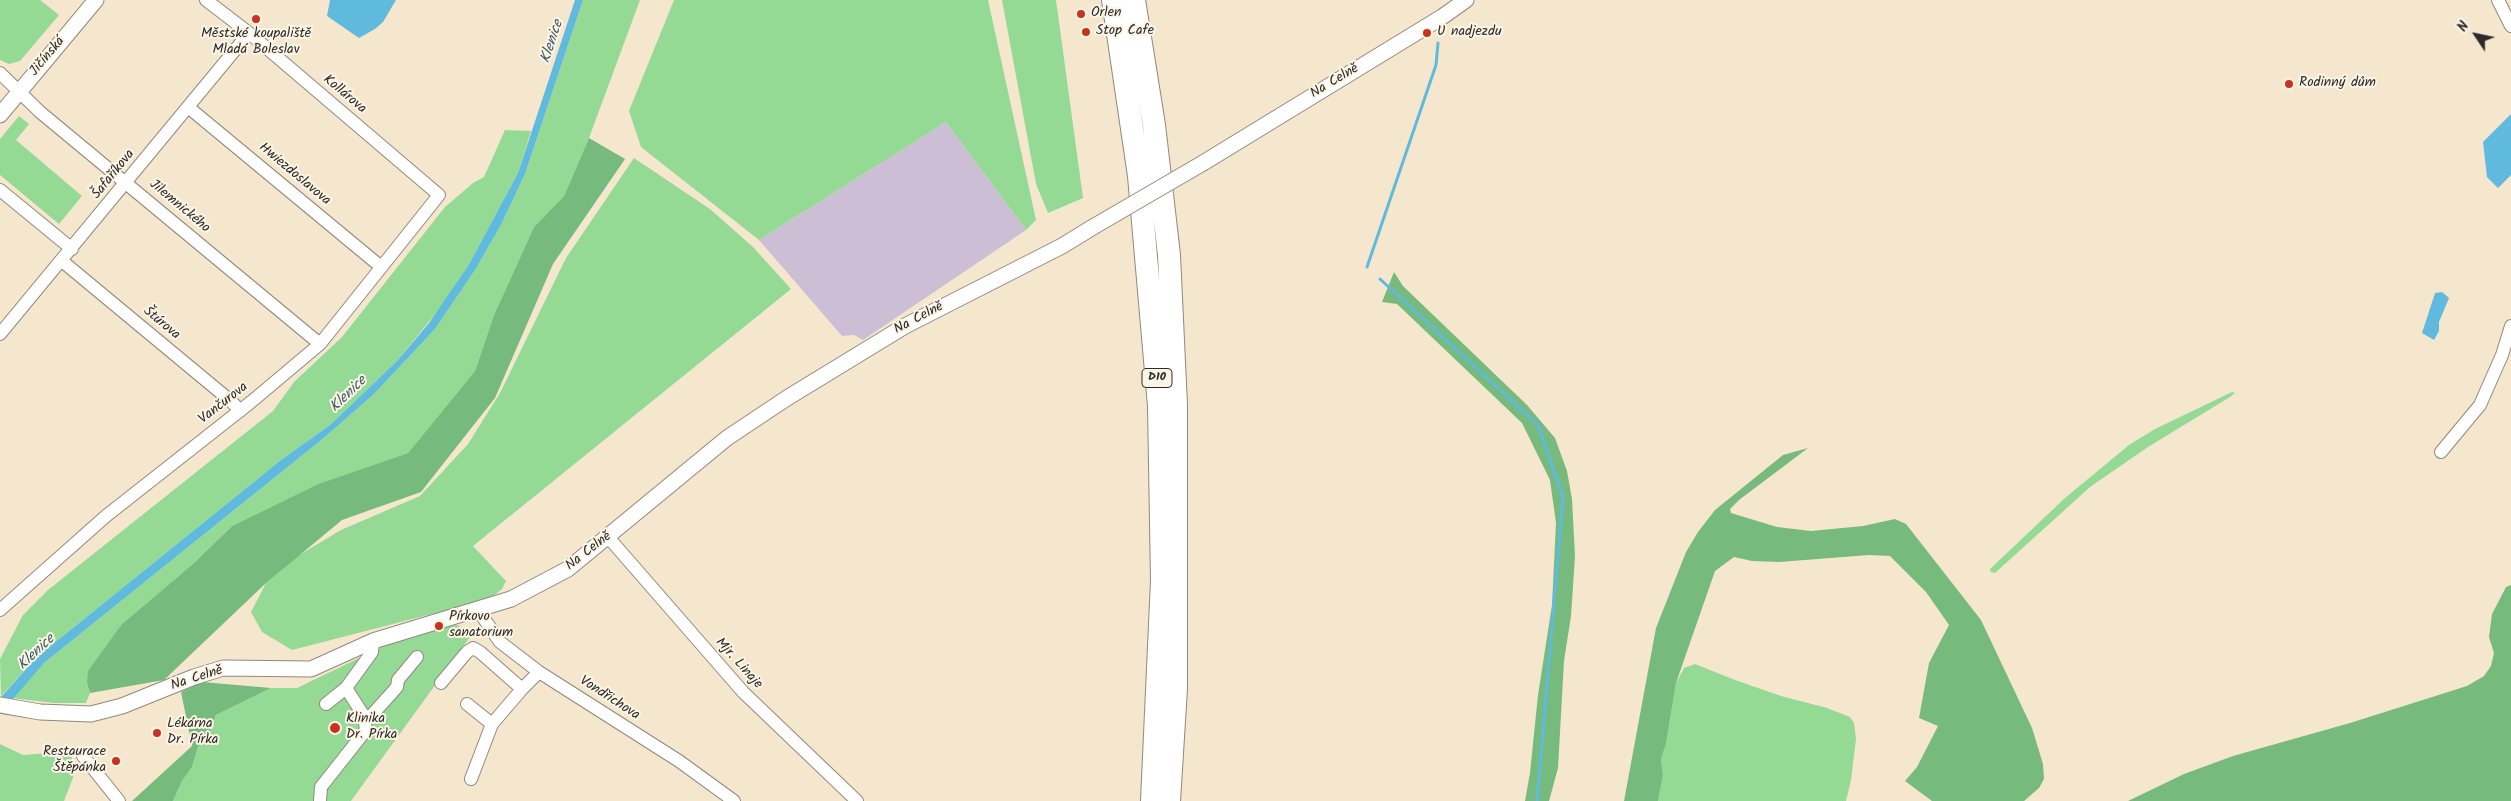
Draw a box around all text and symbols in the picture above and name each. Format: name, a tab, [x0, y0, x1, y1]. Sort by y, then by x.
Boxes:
place label: Orlen	[1091, 6, 1121, 22]
marker: Orlen	[1075, 8, 1087, 20]
north arrow	[2451, 10, 2501, 60]
marker: Městské koupaliště Mladá Boleslav	[250, 13, 262, 25]
text: N	[2452, 17, 2475, 36]
water label: Klenice	[538, 18, 568, 66]
place label: Stop Cafe	[1096, 24, 1154, 40]
place label: U nadjezdu	[1437, 25, 1502, 41]
marker: Stop Cafe	[1080, 26, 1092, 38]
place label: Městské koupaliště Mladá Boleslav	[201, 27, 311, 59]
marker: U nadjezdu	[1421, 27, 1433, 39]
street label: Jičínská	[27, 34, 69, 80]
street label: Na Celně	[1308, 61, 1362, 103]
street label: Kollárova	[319, 72, 369, 118]
place label: Rodinný dům	[2299, 76, 2376, 92]
marker: Rodinný dům	[2283, 78, 2295, 90]
street label: Hwiezdoslavova	[255, 140, 333, 210]
street label: Šafaříkova	[89, 147, 139, 203]
street label: Jilemnického	[145, 177, 213, 237]
street label: Na Celně	[891, 299, 947, 339]
street label: Štúrova	[139, 304, 183, 344]
road number: D10	[1142, 368, 1172, 388]
water label: Klenice	[327, 373, 371, 417]
street label: Vančurova	[196, 380, 252, 428]
street label: Na Celně	[563, 529, 615, 575]
place label: Pírkovo sanatorium	[449, 610, 513, 642]
marker: Pírkovo sanatorium	[433, 620, 445, 632]
water label: Klenice	[15, 631, 59, 675]
street label: Mjr. Linaje	[711, 635, 765, 693]
street label: Na Celně	[169, 663, 225, 695]
street label: Vondřichova	[576, 673, 642, 725]
place label: Klinika Dr. Pírka	[346, 712, 397, 744]
place label: Lékárna Dr. Pírka	[167, 717, 218, 750]
marker: Klinika Dr. Pírka	[328, 721, 342, 735]
marker: Lékárna Dr. Pírka	[151, 727, 163, 739]
place label: Restaurace Štěpánka	[43, 745, 106, 778]
marker: Restaurace Štěpánka	[110, 755, 122, 767]

